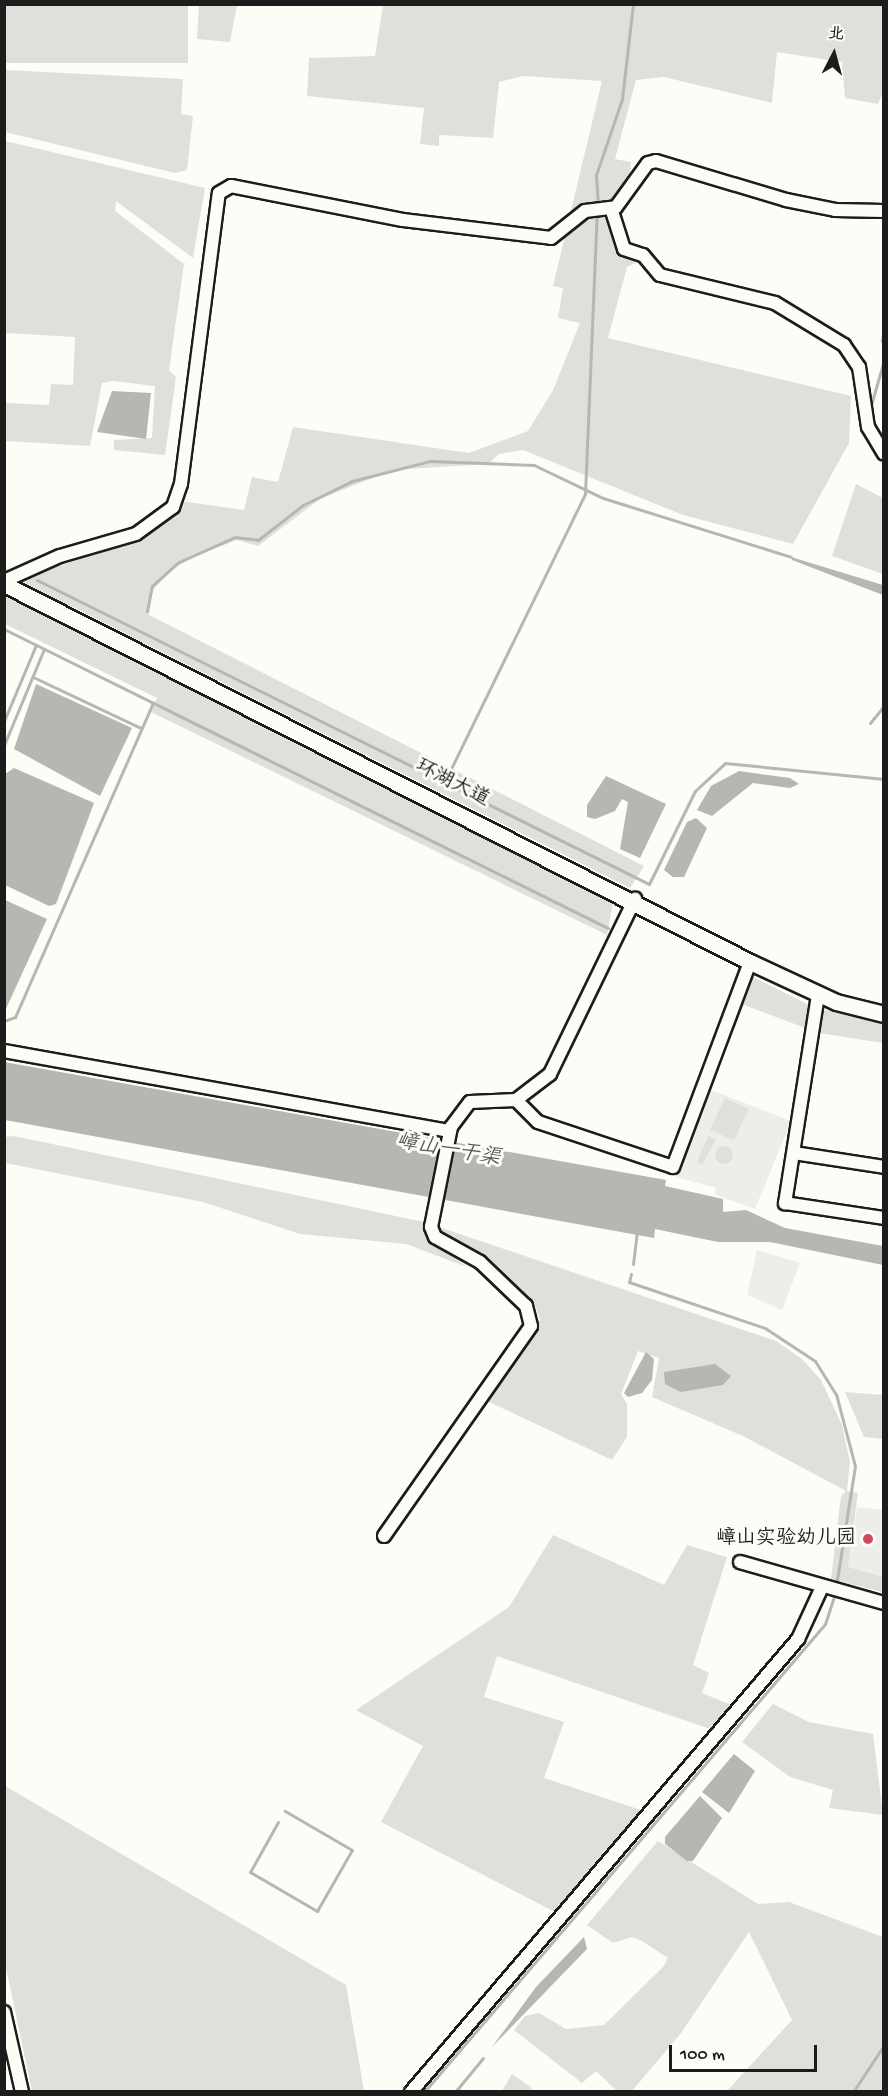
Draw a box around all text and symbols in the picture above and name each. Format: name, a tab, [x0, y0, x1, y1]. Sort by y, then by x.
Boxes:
north arrow	[804, 24, 864, 84]
text: 北	[827, 25, 845, 46]
street label: 环湖大道	[411, 755, 493, 813]
water label: 嶂山一干渠	[394, 1130, 502, 1174]
place label: 嶂山实验幼儿园	[716, 1527, 856, 1551]
marker: 嶂山实验幼儿园	[861, 1532, 875, 1546]
scale bar	[672, 2033, 820, 2071]
text: 100 m	[680, 2045, 725, 2066]

